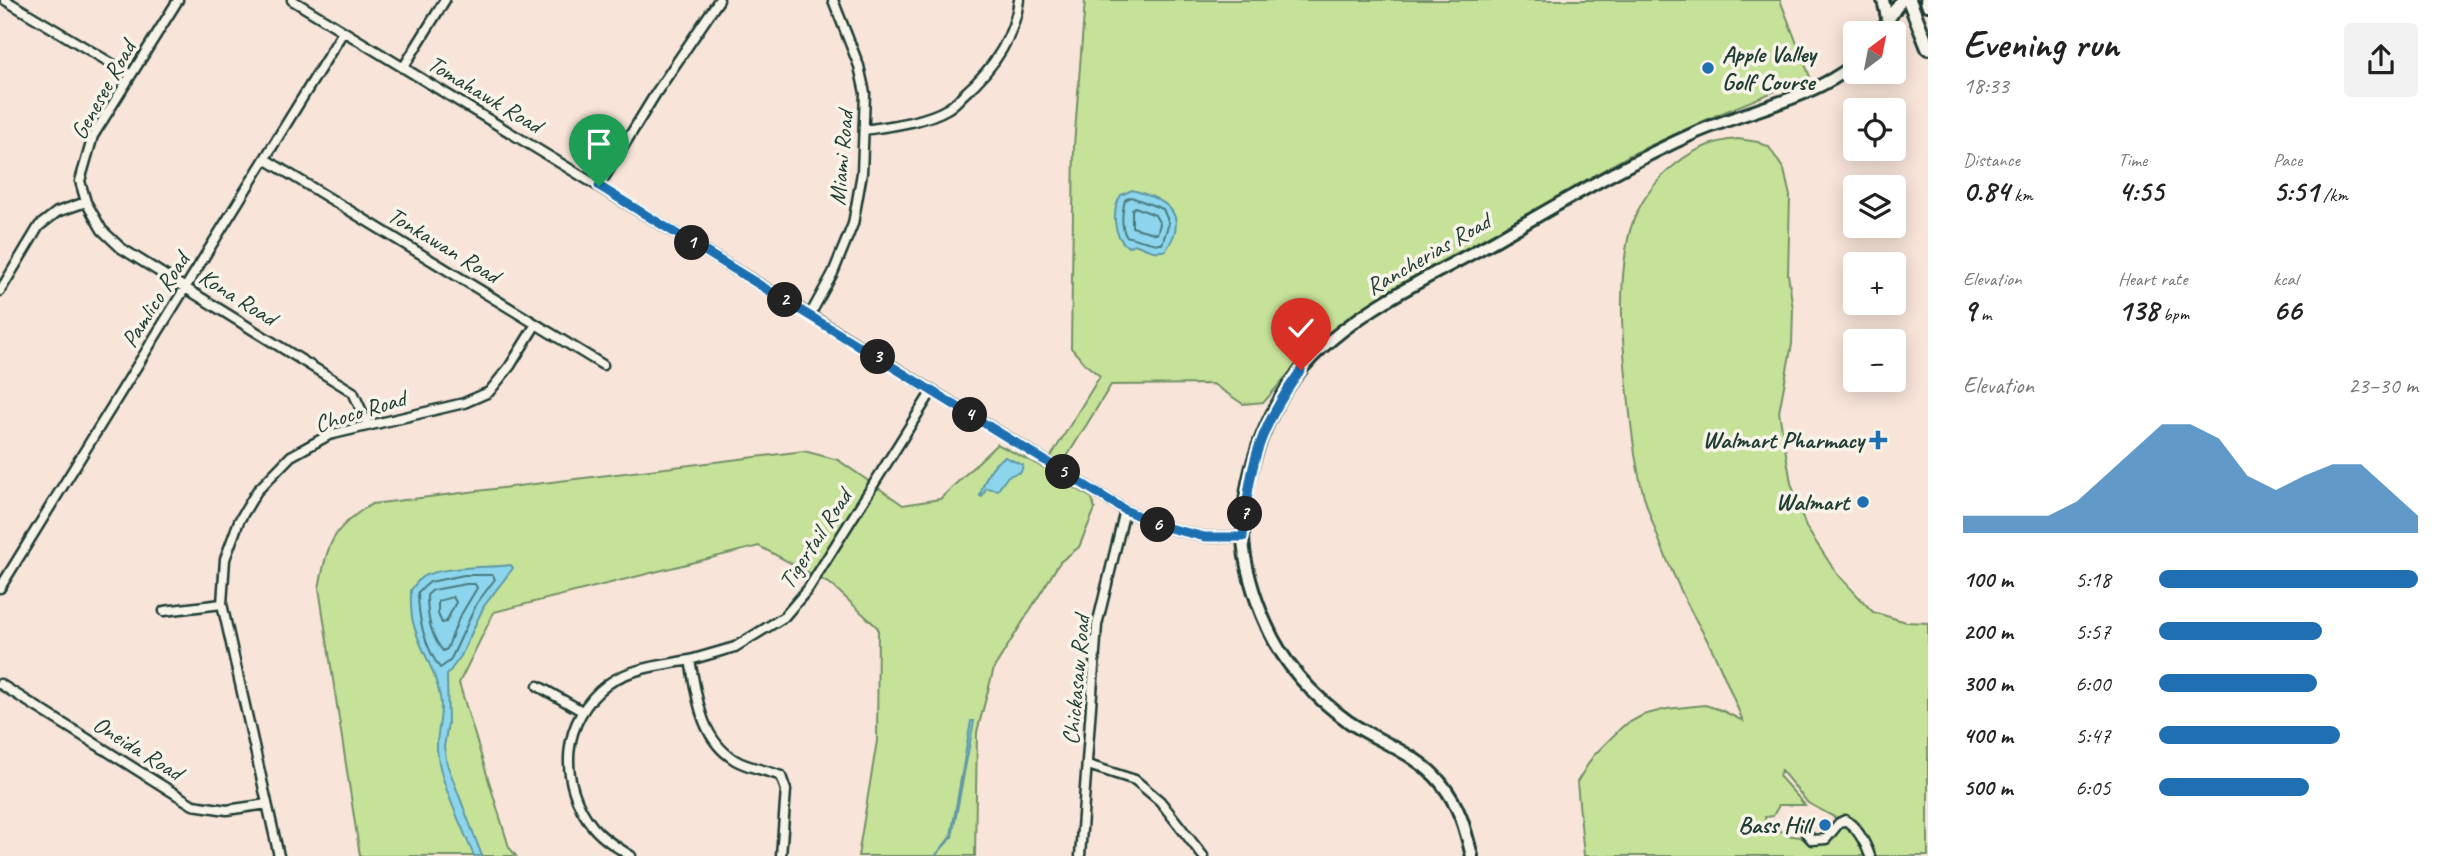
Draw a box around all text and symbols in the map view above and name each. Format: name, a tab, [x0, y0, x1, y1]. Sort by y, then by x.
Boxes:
north arrow	[1843, 21, 1906, 84]
map controls	[1843, 21, 1906, 392]
text: Evening run	[1963, 21, 2119, 68]
button: share	[2344, 23, 2418, 97]
street label: Genesee Road	[64, 32, 144, 145]
place label: Apple Valley Golf Course	[1722, 39, 1818, 97]
street label: Tomahawk Road	[422, 48, 551, 142]
marker: Apple Valley Golf Course	[1700, 60, 1716, 76]
text: 18:33	[1963, 71, 2009, 100]
button: locate	[1843, 98, 1906, 161]
street label: Miami Road	[822, 106, 860, 207]
pin	[569, 114, 629, 186]
icon: arrive	[580, 125, 618, 163]
text: Distance	[1963, 148, 2020, 172]
text: Time	[2118, 148, 2147, 172]
text: Pace	[2273, 148, 2302, 172]
text: 0.84	[1963, 172, 2009, 210]
text: 4:55	[2118, 172, 2163, 210]
text: 5:51	[2273, 172, 2318, 210]
button: layers	[1843, 175, 1906, 238]
text: km	[2009, 183, 2033, 207]
text: /km	[2318, 183, 2348, 207]
street label: Tonkawan Road	[382, 200, 509, 292]
street label: Rancherias Road	[1360, 204, 1499, 302]
pin: 1	[674, 226, 710, 260]
text: 1	[687, 230, 696, 254]
street label: Pamlico Road	[114, 244, 198, 353]
button: +	[1843, 252, 1906, 315]
street label: Kona Road	[194, 262, 285, 334]
text: Elevation	[1963, 267, 2021, 291]
text: Heart rate	[2118, 267, 2187, 291]
text: kcal	[2273, 267, 2298, 291]
pin: 2	[768, 282, 802, 318]
text: 2	[780, 287, 789, 311]
text: 9	[1963, 291, 1976, 329]
text: 138	[2118, 291, 2159, 329]
text: 66	[2273, 291, 2301, 329]
pin	[1271, 298, 1331, 370]
text: m	[1976, 302, 1991, 326]
text: bpm	[2159, 302, 2189, 326]
icon: check	[1282, 309, 1320, 347]
button: −	[1843, 329, 1906, 392]
pin: 3	[860, 340, 896, 374]
text: 3	[873, 344, 882, 368]
text: Elevation	[1963, 371, 2034, 400]
text: 23–30 m	[2348, 371, 2418, 400]
street label: Choco Road	[311, 382, 413, 439]
pin: 4	[953, 398, 988, 432]
text: 4	[965, 402, 974, 426]
place label: Walmart Pharmacy	[1703, 425, 1867, 455]
marker: Walmart Pharmacy	[1870, 432, 1886, 448]
pin: 5	[1046, 454, 1080, 490]
text: 5	[1058, 459, 1067, 483]
street label: Tigertail Road	[772, 480, 860, 595]
place label: Walmart	[1776, 487, 1852, 517]
marker: Walmart	[1855, 494, 1871, 510]
pin: 7	[1228, 496, 1262, 532]
text: 7	[1240, 501, 1249, 525]
pin: 6	[1140, 508, 1176, 542]
text: 6	[1153, 512, 1162, 536]
text: 100 m	[1963, 565, 2013, 594]
text: 5:18	[2075, 565, 2111, 594]
street label: Chickasaw Road	[1055, 610, 1097, 746]
text: 200 m	[1963, 617, 2013, 646]
text: 5:57	[2075, 617, 2111, 646]
text: 300 m	[1963, 669, 2013, 698]
text: 6:00	[2075, 669, 2111, 698]
street label: Oneida Road	[88, 709, 191, 789]
text: 400 m	[1963, 721, 2013, 750]
text: 5:47	[2075, 721, 2111, 750]
text: 500 m	[1963, 773, 2012, 802]
text: 6:05	[2075, 773, 2111, 802]
place label: Bass Hill	[1738, 810, 1816, 840]
marker: Bass Hill	[1817, 817, 1833, 833]

